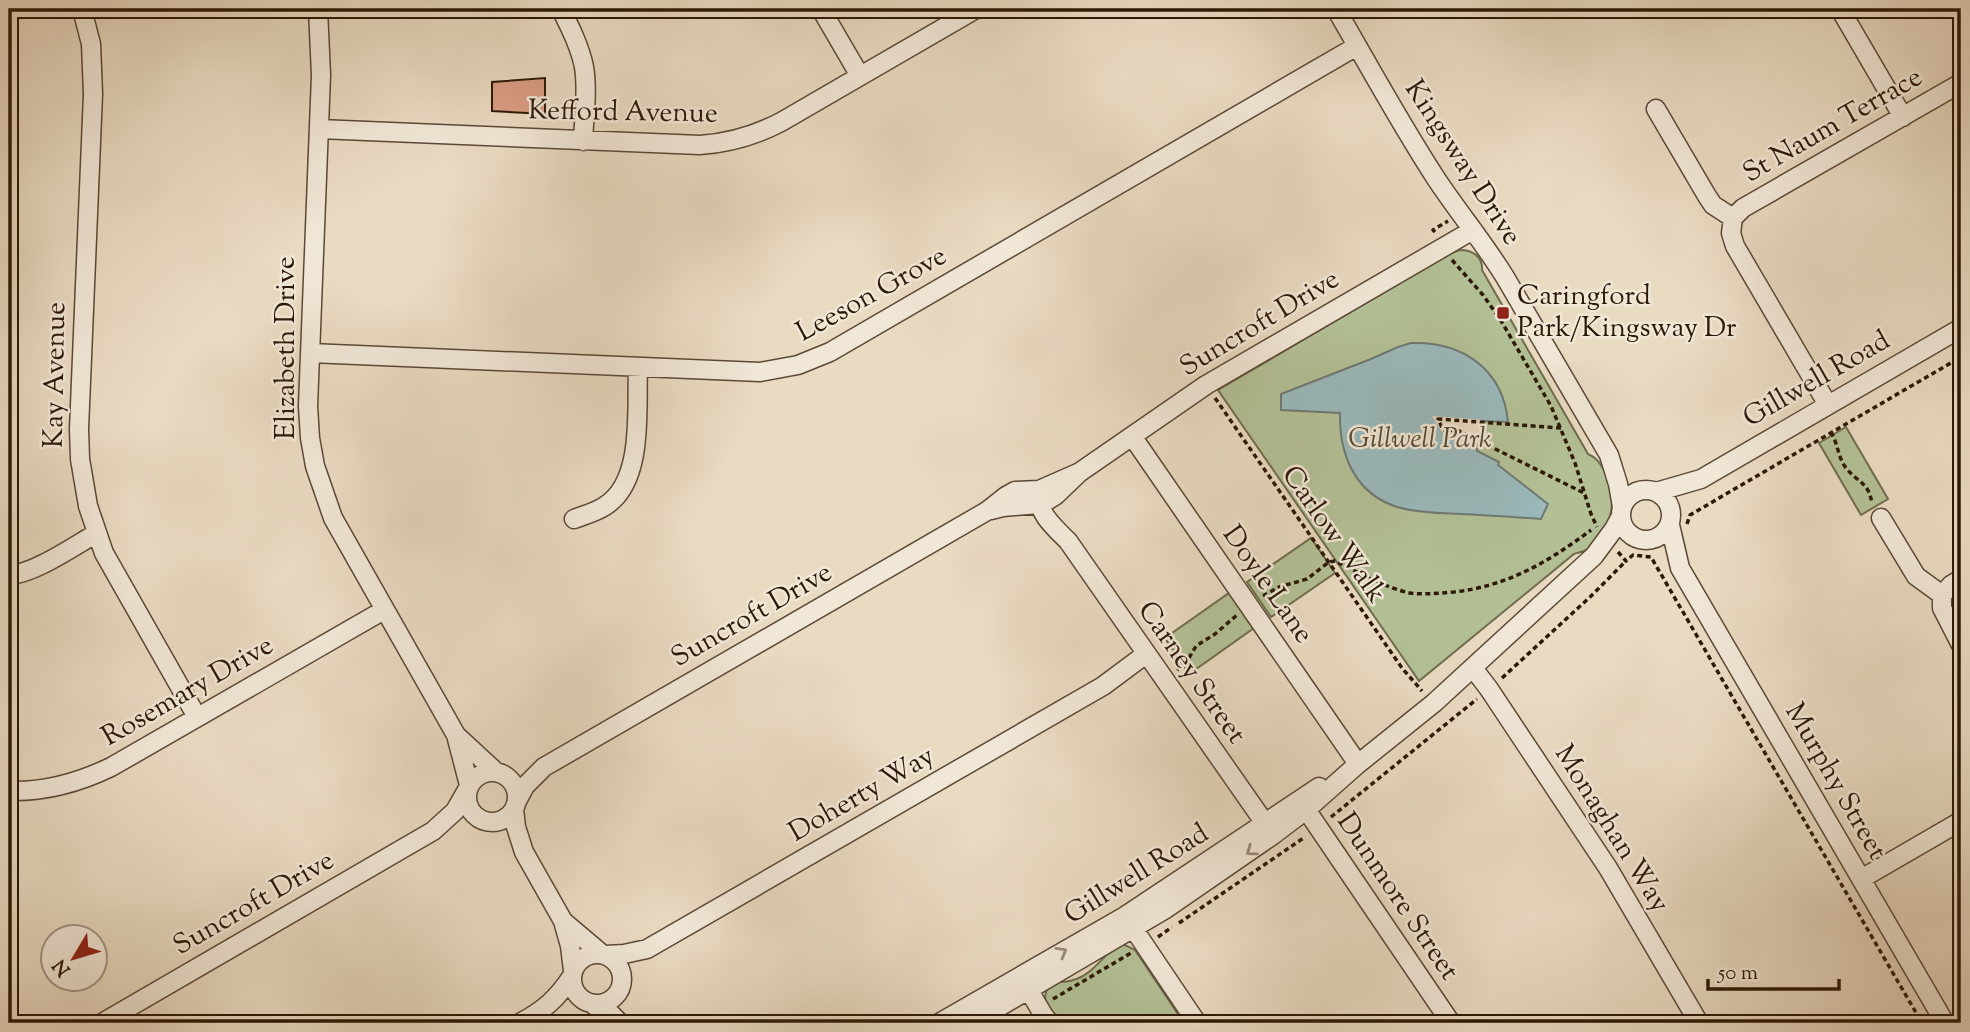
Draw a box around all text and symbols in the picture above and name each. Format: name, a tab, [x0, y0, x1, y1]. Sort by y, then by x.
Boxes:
street label: St Naum Terrace	[1736, 58, 1930, 194]
street label: Kingsway Drive	[1394, 72, 1530, 254]
street label: Kefford Avenue	[528, 91, 718, 135]
street label: Leeson Grove	[789, 237, 955, 353]
street label: Elizabeth Drive	[267, 256, 307, 440]
street label: Suncroft Drive	[1173, 260, 1347, 388]
place label: Caringford Park/Kingsway Dr	[1517, 277, 1737, 349]
street label: Kay Avenue	[35, 302, 77, 448]
marker: Caringford Park/Kingsway Dr	[1495, 305, 1511, 321]
street label: Gillwell Road	[1736, 322, 1898, 438]
park label: Gillwell Park	[1348, 420, 1492, 460]
street label: Carlow Walk	[1271, 458, 1395, 612]
street label: Doyle Lane	[1212, 518, 1322, 652]
street label: Suncroft Drive	[664, 554, 840, 678]
street label: Carney Street	[1127, 593, 1255, 753]
street label: Rosemary Drive	[95, 627, 281, 757]
street label: Murphy Street	[1774, 696, 1896, 868]
street label: Doherty Way	[782, 737, 942, 853]
street label: Monaghan Way	[1543, 737, 1679, 921]
street label: Dunmore Street	[1326, 805, 1468, 989]
street label: Gillwell Road	[1057, 815, 1217, 935]
street label: Suncroft Drive	[166, 842, 342, 966]
one-way arrow	[1246, 842, 1259, 855]
north arrow	[38, 923, 108, 993]
one-way arrow	[1055, 947, 1067, 960]
scale bar	[1708, 948, 1839, 992]
text: N	[47, 953, 78, 981]
text: 50 m	[1717, 959, 1758, 989]

